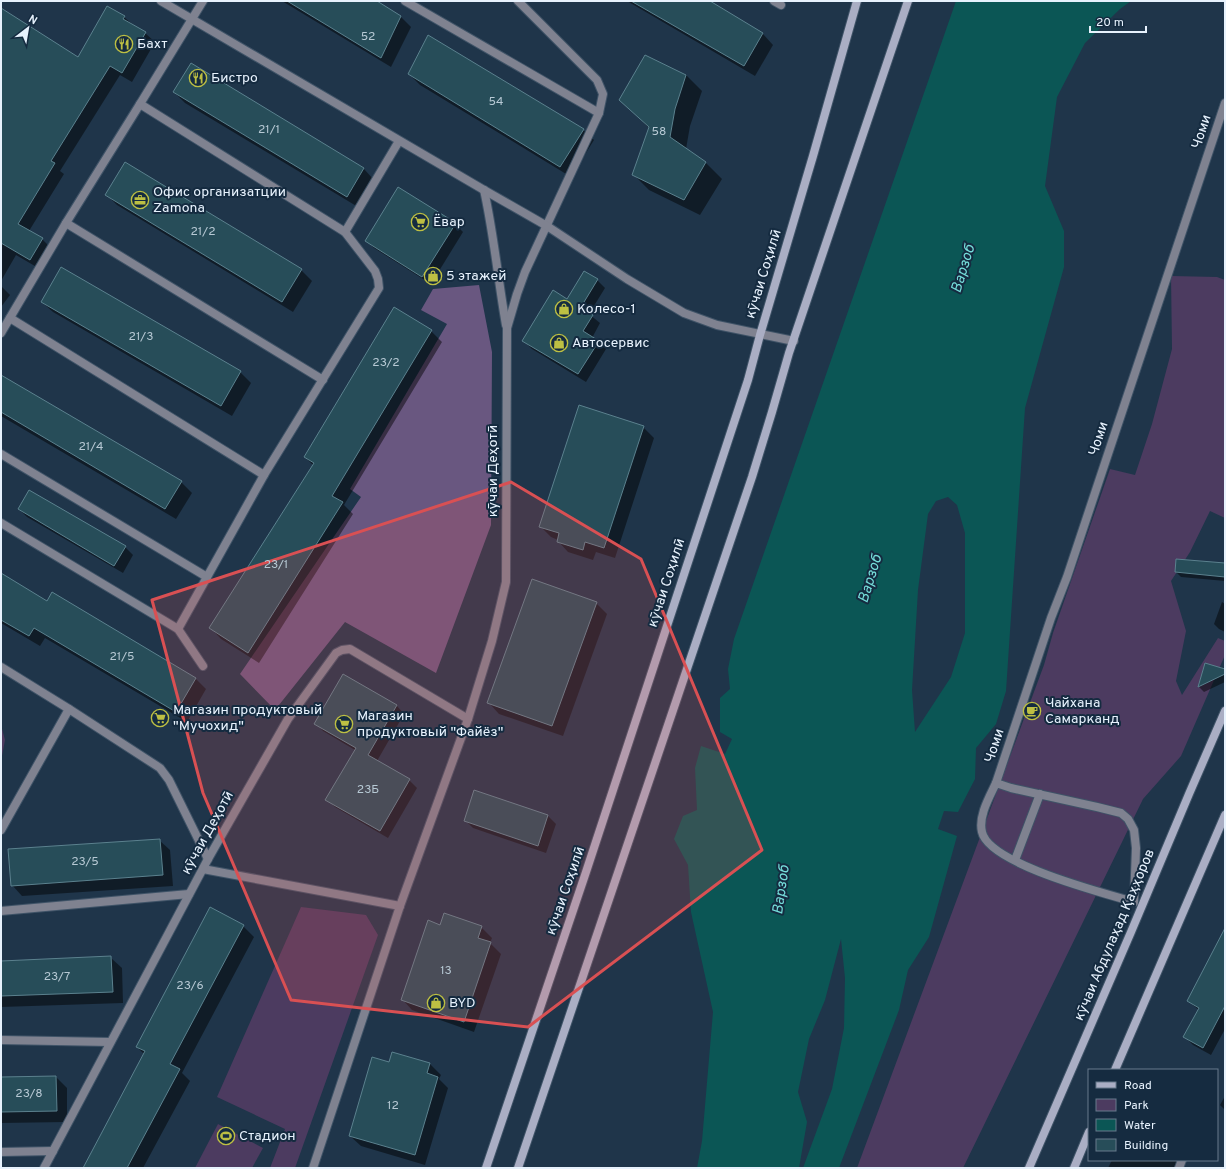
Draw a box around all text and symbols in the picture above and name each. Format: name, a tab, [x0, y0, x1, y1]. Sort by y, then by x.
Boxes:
north arrow	[8, 8, 48, 48]
scale bar	[1090, 8, 1146, 34]
text: N	[26, 12, 40, 28]
text: 20 m	[1096, 15, 1124, 31]
house number: 52	[361, 29, 375, 45]
restaurant icon: Бахт	[114, 34, 134, 54]
place label: Бахт	[137, 36, 168, 53]
restaurant icon: Бистро	[188, 68, 208, 88]
place label: Бистро	[211, 70, 258, 87]
house number: 54	[488, 94, 504, 110]
street label: Чоми	[1188, 113, 1216, 151]
house number: 21/1	[258, 122, 280, 138]
house number: 58	[652, 124, 666, 140]
place label: Офис организатции Zamona	[153, 184, 286, 217]
office icon: Офис организатции Zamona	[130, 190, 150, 210]
supermarket icon: Ёвар	[410, 212, 430, 232]
place label: Ёвар	[433, 213, 465, 231]
house number: 21/2	[190, 224, 216, 240]
street label: кӯчаи Соҳилӣ	[742, 227, 786, 321]
water label: Варзоб	[948, 241, 981, 295]
shop icon: 5 этажей	[423, 266, 443, 286]
place label: 5 этажей	[446, 268, 506, 285]
shop icon: Колесо-1	[554, 299, 574, 319]
place label: Колесо-1	[577, 301, 636, 318]
house number: 21/3	[129, 329, 153, 345]
shop icon: Автосервис	[549, 333, 569, 353]
place label: Автосервис	[572, 335, 649, 352]
house number: 23/2	[372, 355, 400, 371]
street label: Чоми	[1085, 420, 1113, 458]
street label: кӯчаи Деҳотӣ	[485, 425, 502, 517]
house number: 21/4	[78, 439, 104, 455]
street label: кӯчаи Соҳилӣ	[645, 536, 689, 630]
water label: Варзоб	[855, 551, 888, 605]
house number: 23/1	[264, 557, 288, 573]
house number: 21/5	[109, 649, 135, 665]
place label: Чайхана Самарканд	[1045, 695, 1120, 728]
cafe icon: Чайхана Самарканд	[1022, 701, 1042, 721]
place label: Магазин продуктовый "Мучохид"	[173, 702, 322, 735]
supermarket icon: Магазин продуктовый "Мучохид"	[150, 708, 170, 728]
place label: Магазин продуктовый "Файёз"	[357, 708, 503, 741]
supermarket icon: Магазин продуктовый "Файёз"	[334, 714, 354, 734]
street label: Чоми	[981, 727, 1009, 765]
house number: 23Б	[357, 782, 379, 798]
street label: кӯчаи Деҳотӣ	[178, 788, 238, 878]
street label: кӯчаи Соҳилӣ	[543, 845, 589, 937]
street label: кӯчаи Абдулаҳад Қаҳҳоров	[1071, 847, 1159, 1023]
house number: 23/5	[71, 854, 99, 870]
water label: Варзоб	[769, 862, 795, 916]
house number: 13	[440, 963, 452, 979]
house number: 23/7	[44, 969, 70, 985]
house number: 23/6	[176, 978, 204, 994]
shop icon: BYD	[426, 993, 446, 1013]
place label: BYD	[449, 995, 476, 1012]
legend	[1088, 1069, 1218, 1161]
text: Road	[1124, 1078, 1152, 1094]
house number: 23/8	[15, 1086, 43, 1102]
house number: 12	[387, 1098, 399, 1114]
text: Park	[1124, 1098, 1149, 1114]
text: Water	[1124, 1118, 1156, 1134]
sports icon: Стадион	[216, 1126, 236, 1146]
place label: Стадион	[239, 1128, 296, 1145]
text: Building	[1124, 1138, 1168, 1154]

